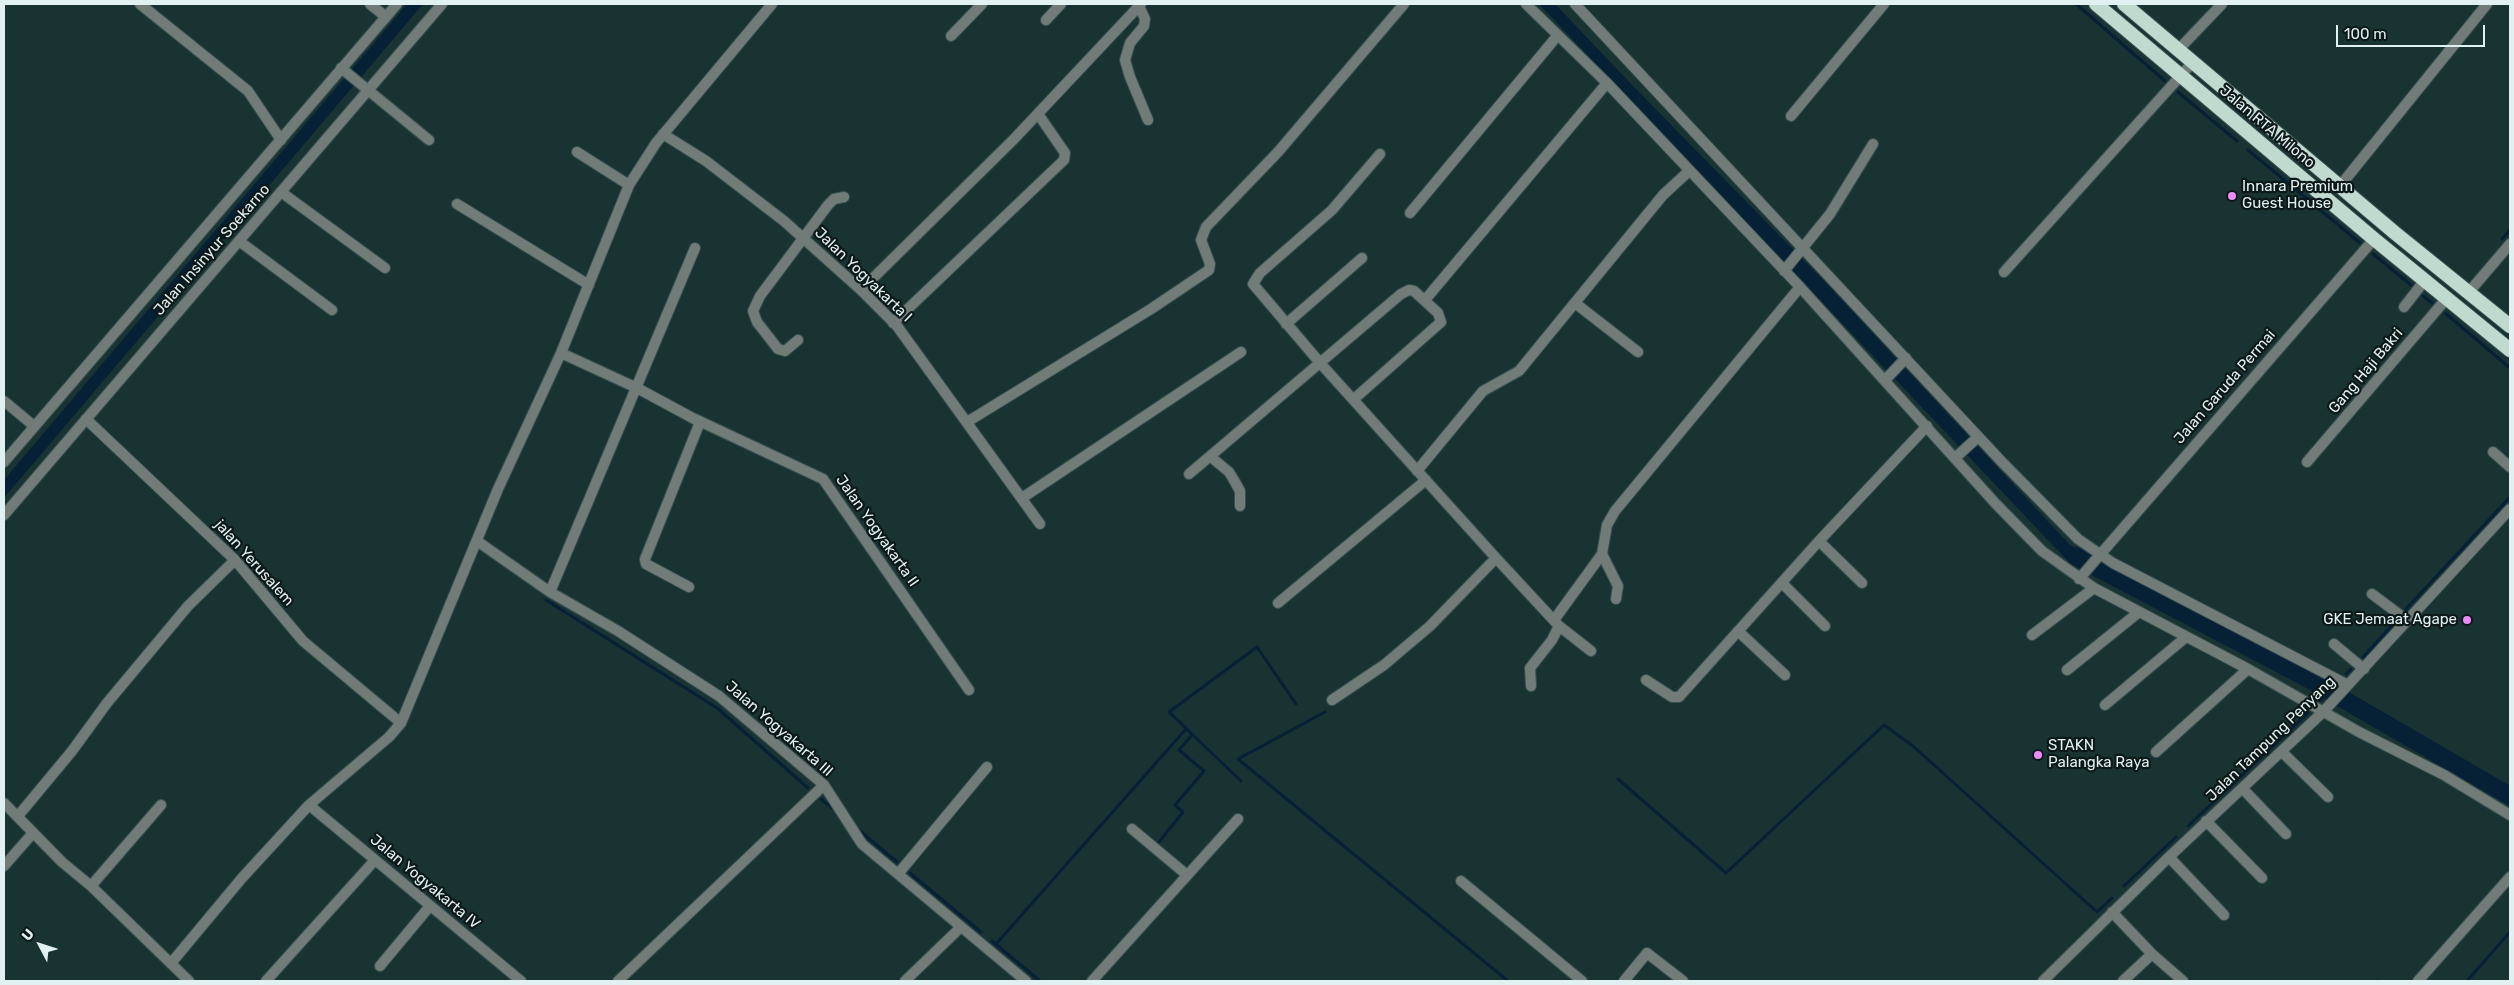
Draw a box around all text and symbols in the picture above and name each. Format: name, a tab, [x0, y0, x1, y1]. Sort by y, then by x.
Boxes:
scale bar	[2339, 15, 2488, 47]
text: 100 m	[2344, 25, 2386, 43]
street label: Jalan RTA Milono	[2216, 82, 2318, 172]
place label: Innara Premium Guest House	[2242, 178, 2353, 213]
street label: Jalan Insinyur Soekarno	[150, 181, 274, 319]
marker: Innara Premium Guest House	[2226, 190, 2238, 202]
street label: Jalan Yogyakarta I	[811, 224, 915, 326]
street label: Gang Haji Bakri	[2325, 325, 2407, 417]
street label: Jalan Garuda Permai	[2171, 326, 2279, 448]
street label: Jalan Yogyakarta II	[832, 472, 922, 590]
street label: jalan Yerusalem	[211, 516, 297, 610]
place label: GKE Jemaat Agape	[2323, 611, 2457, 629]
marker: GKE Jemaat Agape	[2461, 614, 2473, 626]
street label: Jalan Tampung Penyang	[2203, 673, 2339, 805]
street label: Jalan Yogyakarta III	[722, 677, 836, 781]
place label: STAKN Palangka Raya	[2048, 737, 2149, 772]
marker: STAKN Palangka Raya	[2032, 749, 2044, 761]
street label: Jalan Yogyakarta IV	[366, 831, 484, 933]
north arrow	[15, 920, 65, 970]
text: U	[18, 926, 38, 944]

